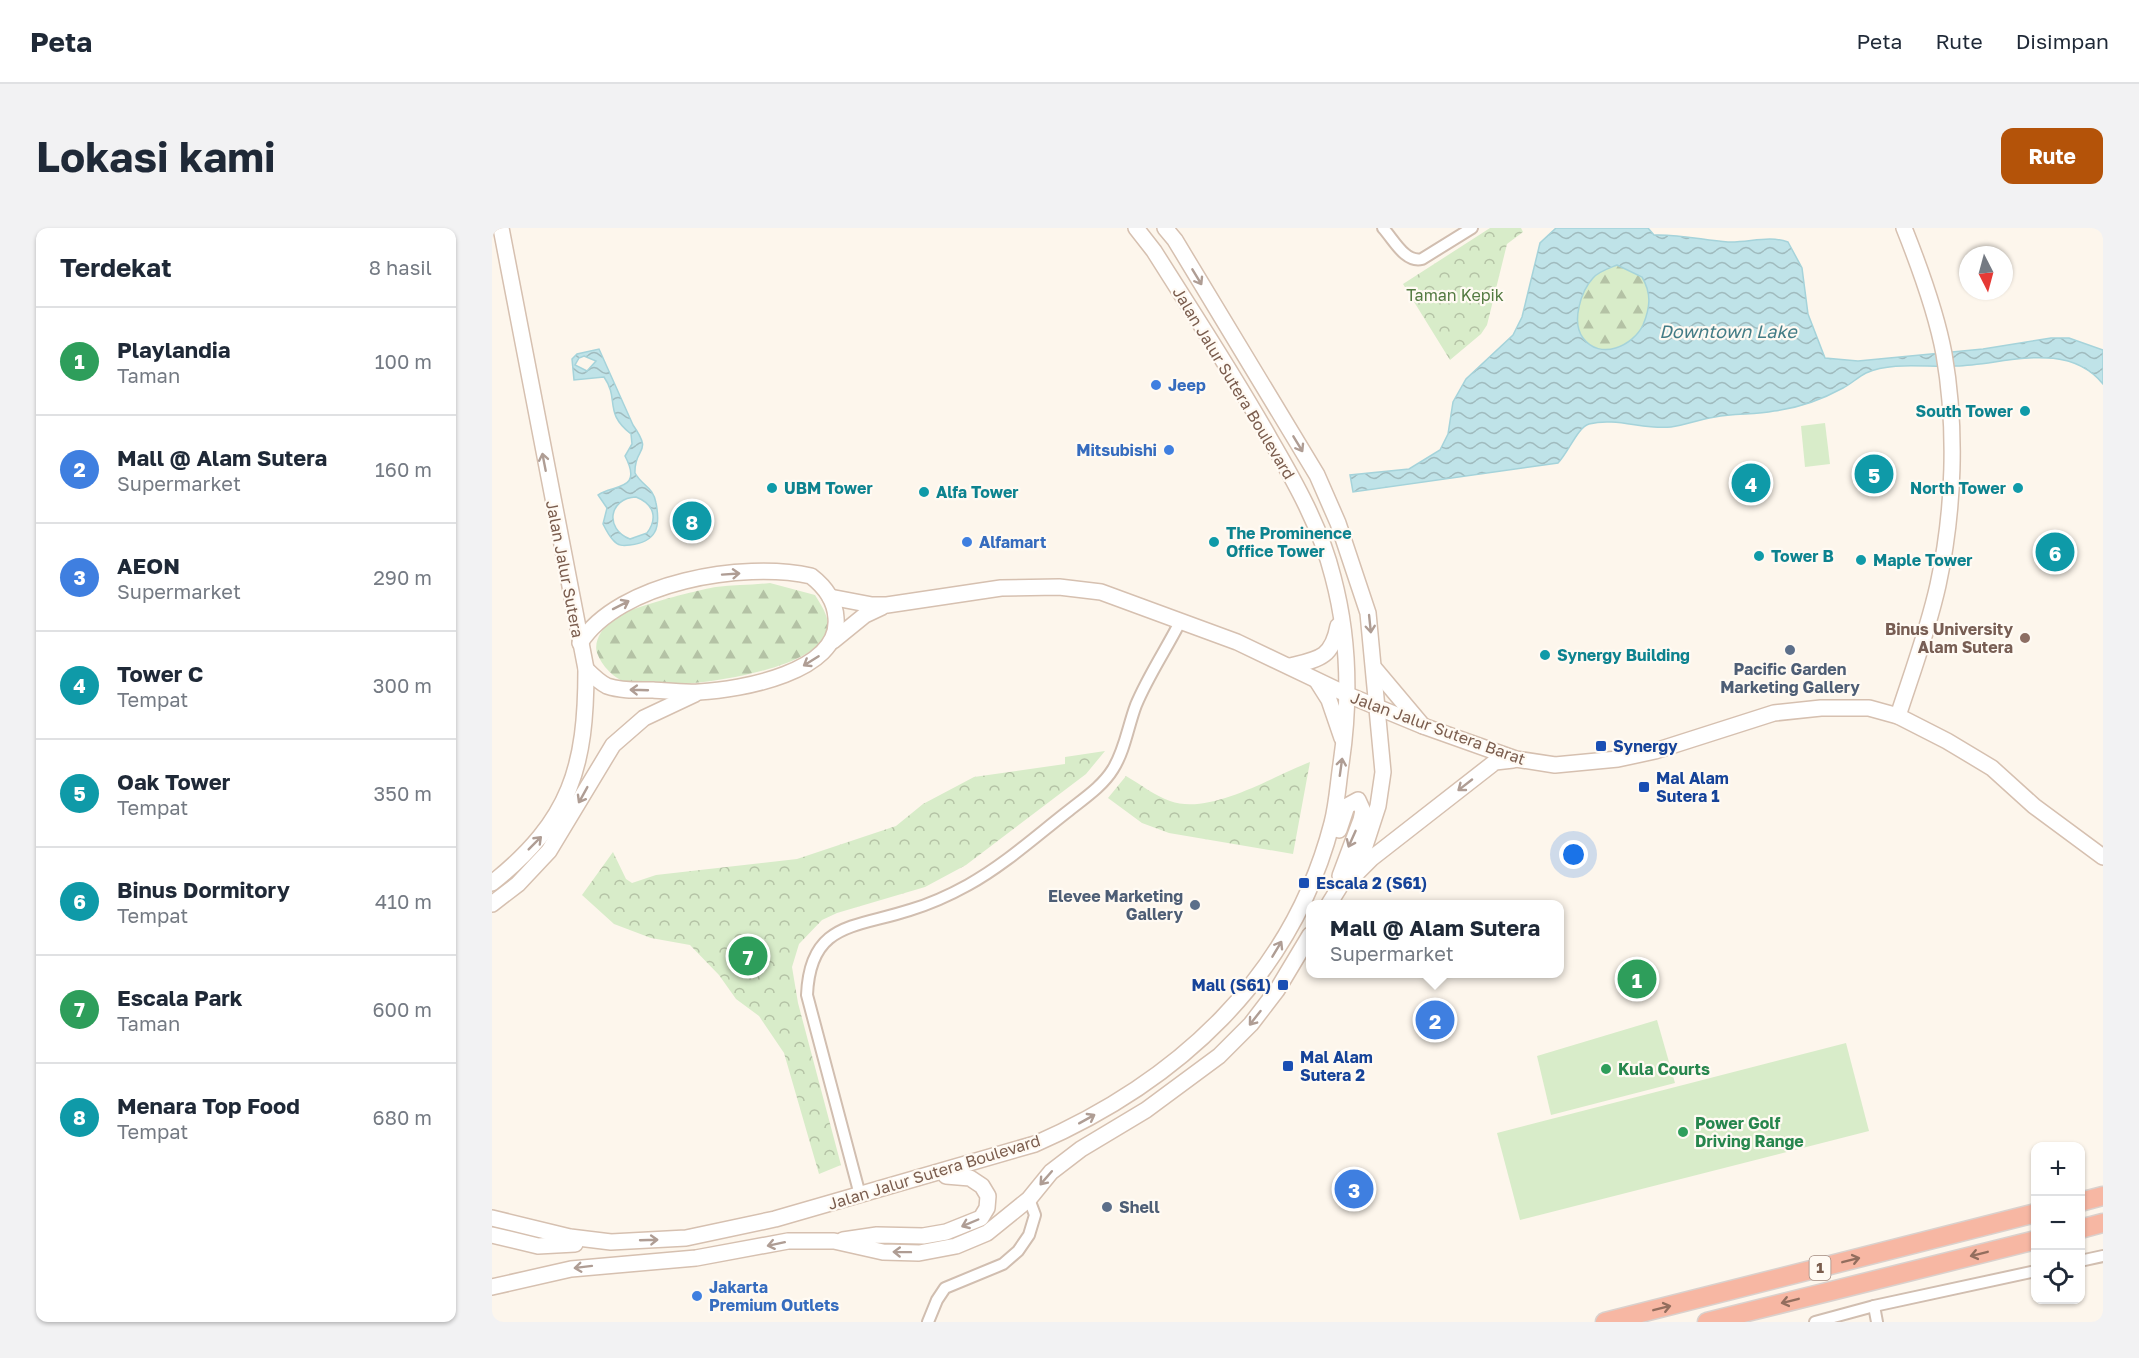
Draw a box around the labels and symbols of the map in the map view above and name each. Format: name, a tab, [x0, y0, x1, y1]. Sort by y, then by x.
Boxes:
north arrow	[1959, 246, 2013, 300]
one-way arrow	[1192, 268, 1204, 285]
street label: Jalan Jalur Sutera Boulevard	[1169, 283, 1299, 483]
park label: Taman Kepik	[1406, 285, 1504, 305]
water label: Downtown Lake	[1659, 320, 1798, 342]
place label: Jeep	[1168, 375, 1206, 395]
marker: Jeep	[1149, 378, 1163, 392]
place label: South Tower	[1916, 401, 2013, 421]
marker: South Tower	[2018, 404, 2032, 418]
one-way arrow	[1292, 435, 1304, 452]
place label: Mitsubishi	[1076, 440, 1157, 460]
marker: Mitsubishi	[1162, 443, 1176, 457]
pin: 5	[1854, 452, 1894, 496]
one-way arrow	[538, 453, 549, 473]
pin: 4	[1732, 460, 1770, 506]
place label: UBM Tower	[784, 478, 873, 498]
place label: North Tower	[1910, 478, 2006, 498]
marker: UBM Tower	[765, 481, 779, 495]
marker: North Tower	[2011, 481, 2025, 495]
place label: Alfa Tower	[936, 482, 1019, 502]
marker: Alfa Tower	[917, 485, 931, 499]
pin: 8	[672, 498, 712, 544]
street label: Jalan Jalur Sutera	[542, 499, 588, 639]
place label: The Prominence Office Tower	[1226, 523, 1352, 561]
pin: 6	[2036, 530, 2074, 574]
place label: Alfamart	[979, 532, 1046, 552]
marker: Alfamart	[960, 535, 974, 549]
marker: The Prominence Office Tower	[1207, 535, 1221, 549]
place label: Tower B	[1771, 546, 1834, 566]
marker: Tower B	[1752, 549, 1766, 563]
place label: Maple Tower	[1873, 550, 1973, 570]
marker: Maple Tower	[1854, 553, 1868, 567]
one-way arrow	[720, 568, 740, 579]
one-way arrow	[611, 599, 629, 611]
one-way arrow	[1365, 614, 1376, 633]
place label: Binus University Alam Sutera	[1885, 619, 2013, 657]
marker: Binus University Alam Sutera	[2018, 631, 2032, 645]
marker: Pacific Garden Marketing Gallery	[1783, 643, 1797, 657]
place label: Synergy Building	[1557, 645, 1690, 665]
marker: Synergy Building	[1538, 648, 1552, 662]
one-way arrow	[803, 656, 820, 668]
place label: Pacific Garden Marketing Gallery	[1720, 659, 1860, 697]
one-way arrow	[629, 684, 649, 695]
street label: Jalan Jalur Sutera Barat	[1348, 687, 1528, 769]
place label: Synergy	[1613, 736, 1678, 756]
marker: Synergy	[1594, 739, 1608, 753]
one-way arrow	[1336, 757, 1347, 777]
place label: Mal Alam Sutera 1	[1656, 768, 1729, 806]
one-way arrow	[1458, 779, 1474, 792]
marker: Mal Alam Sutera 1	[1637, 780, 1651, 794]
one-way arrow	[577, 786, 589, 803]
one-way arrow	[1346, 830, 1358, 848]
one-way arrow	[528, 836, 542, 851]
your location	[1559, 840, 1588, 869]
place label: Escala 2 (S61)	[1316, 873, 1427, 893]
marker: Escala 2 (S61)	[1297, 876, 1311, 890]
place label: Elevee Marketing Gallery	[1048, 886, 1183, 924]
marker: Elevee Marketing Gallery	[1188, 898, 1202, 912]
pin: 7	[728, 934, 768, 978]
one-way arrow	[1271, 941, 1283, 958]
pin: 1	[1618, 956, 1656, 1002]
place label: Mall (S61)	[1191, 975, 1271, 995]
marker: Mall (S61)	[1276, 978, 1290, 992]
pin: 2	[1416, 998, 1454, 1042]
one-way arrow	[1249, 1010, 1262, 1026]
place label: Mal Alam Sutera 2	[1300, 1047, 1373, 1085]
marker: Mal Alam Sutera 2	[1281, 1059, 1295, 1073]
place label: Kula Courts	[1618, 1059, 1710, 1079]
marker: Kula Courts	[1599, 1062, 1613, 1076]
one-way arrow	[1078, 1113, 1096, 1124]
place label: Power Golf Driving Range	[1695, 1113, 1804, 1151]
marker: Power Golf Driving Range	[1676, 1125, 1690, 1139]
street label: Jalan Jalur Sutera Boulevard	[825, 1130, 1043, 1214]
pin: 3	[1334, 1166, 1374, 1212]
one-way arrow	[1039, 1171, 1053, 1186]
place label: Shell	[1119, 1197, 1160, 1217]
marker: Shell	[1100, 1200, 1114, 1214]
one-way arrow	[961, 1218, 980, 1229]
one-way arrow	[639, 1234, 659, 1246]
one-way arrow	[767, 1238, 786, 1250]
one-way arrow	[892, 1247, 912, 1258]
one-way arrow	[1970, 1249, 1989, 1260]
one-way arrow	[1841, 1254, 1860, 1265]
road number: 1	[1810, 1256, 1830, 1280]
one-way arrow	[573, 1262, 593, 1273]
place label: Jakarta Premium Outlets	[709, 1277, 839, 1315]
marker: Jakarta Premium Outlets	[690, 1289, 704, 1303]
one-way arrow	[1780, 1296, 1799, 1308]
one-way arrow	[1652, 1301, 1671, 1313]

